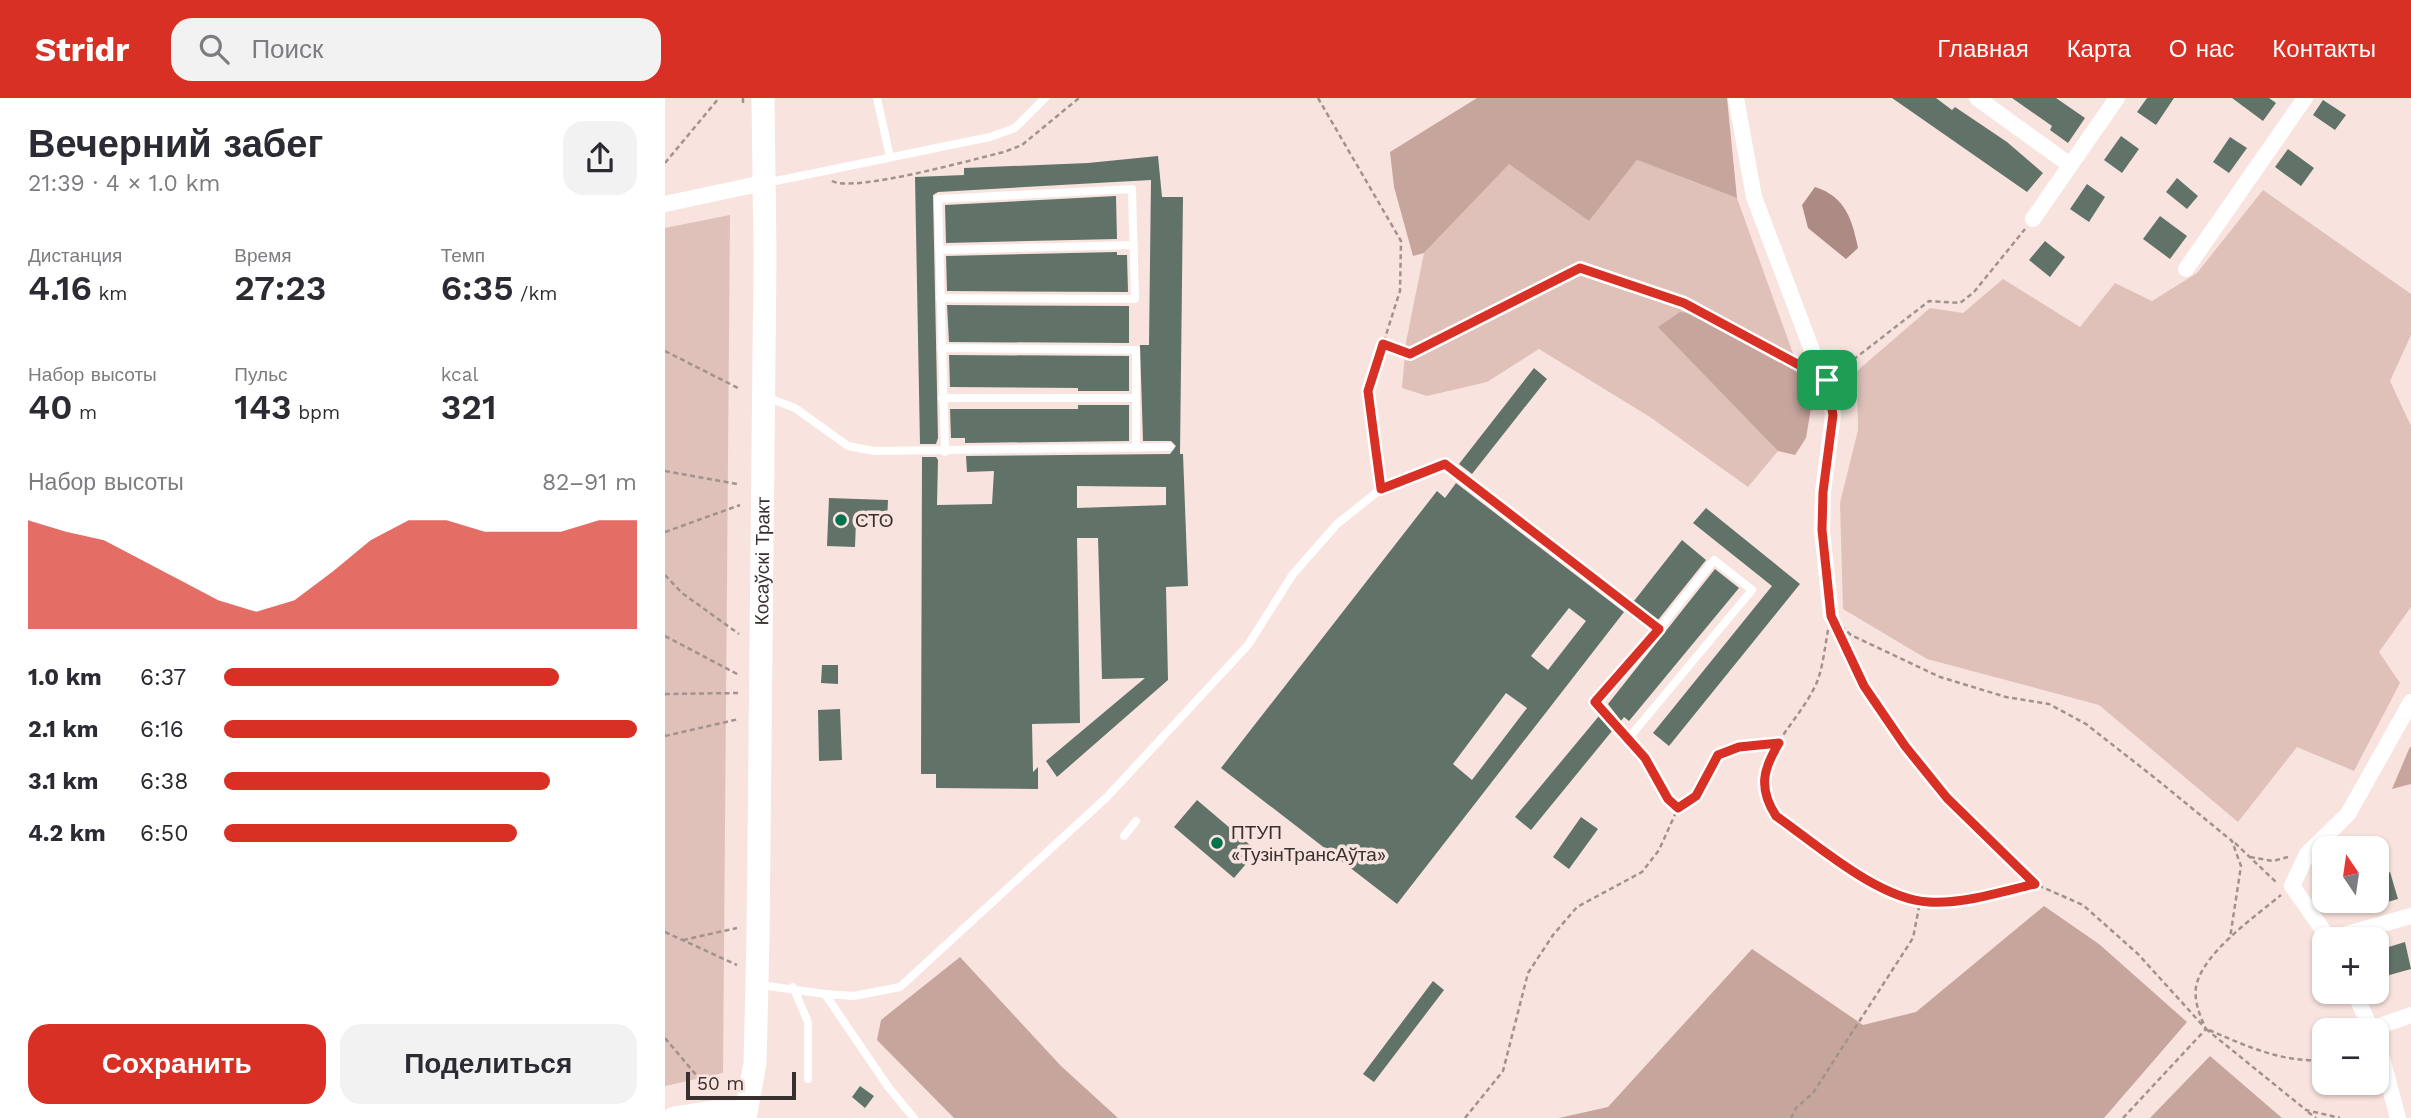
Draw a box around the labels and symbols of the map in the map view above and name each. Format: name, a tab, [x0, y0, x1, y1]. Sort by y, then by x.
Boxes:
pin	[1797, 350, 1857, 410]
street label: Косаўскі Тракт	[750, 496, 774, 625]
place label: СТО	[855, 509, 894, 532]
marker: СТО	[833, 512, 849, 528]
place label: ПТУП «ТузінТрансАўта»	[1231, 821, 1386, 866]
marker: ПТУП «ТузінТрансАўта»	[1209, 835, 1225, 851]
north arrow	[2312, 836, 2389, 914]
scale bar	[686, 1069, 796, 1101]

